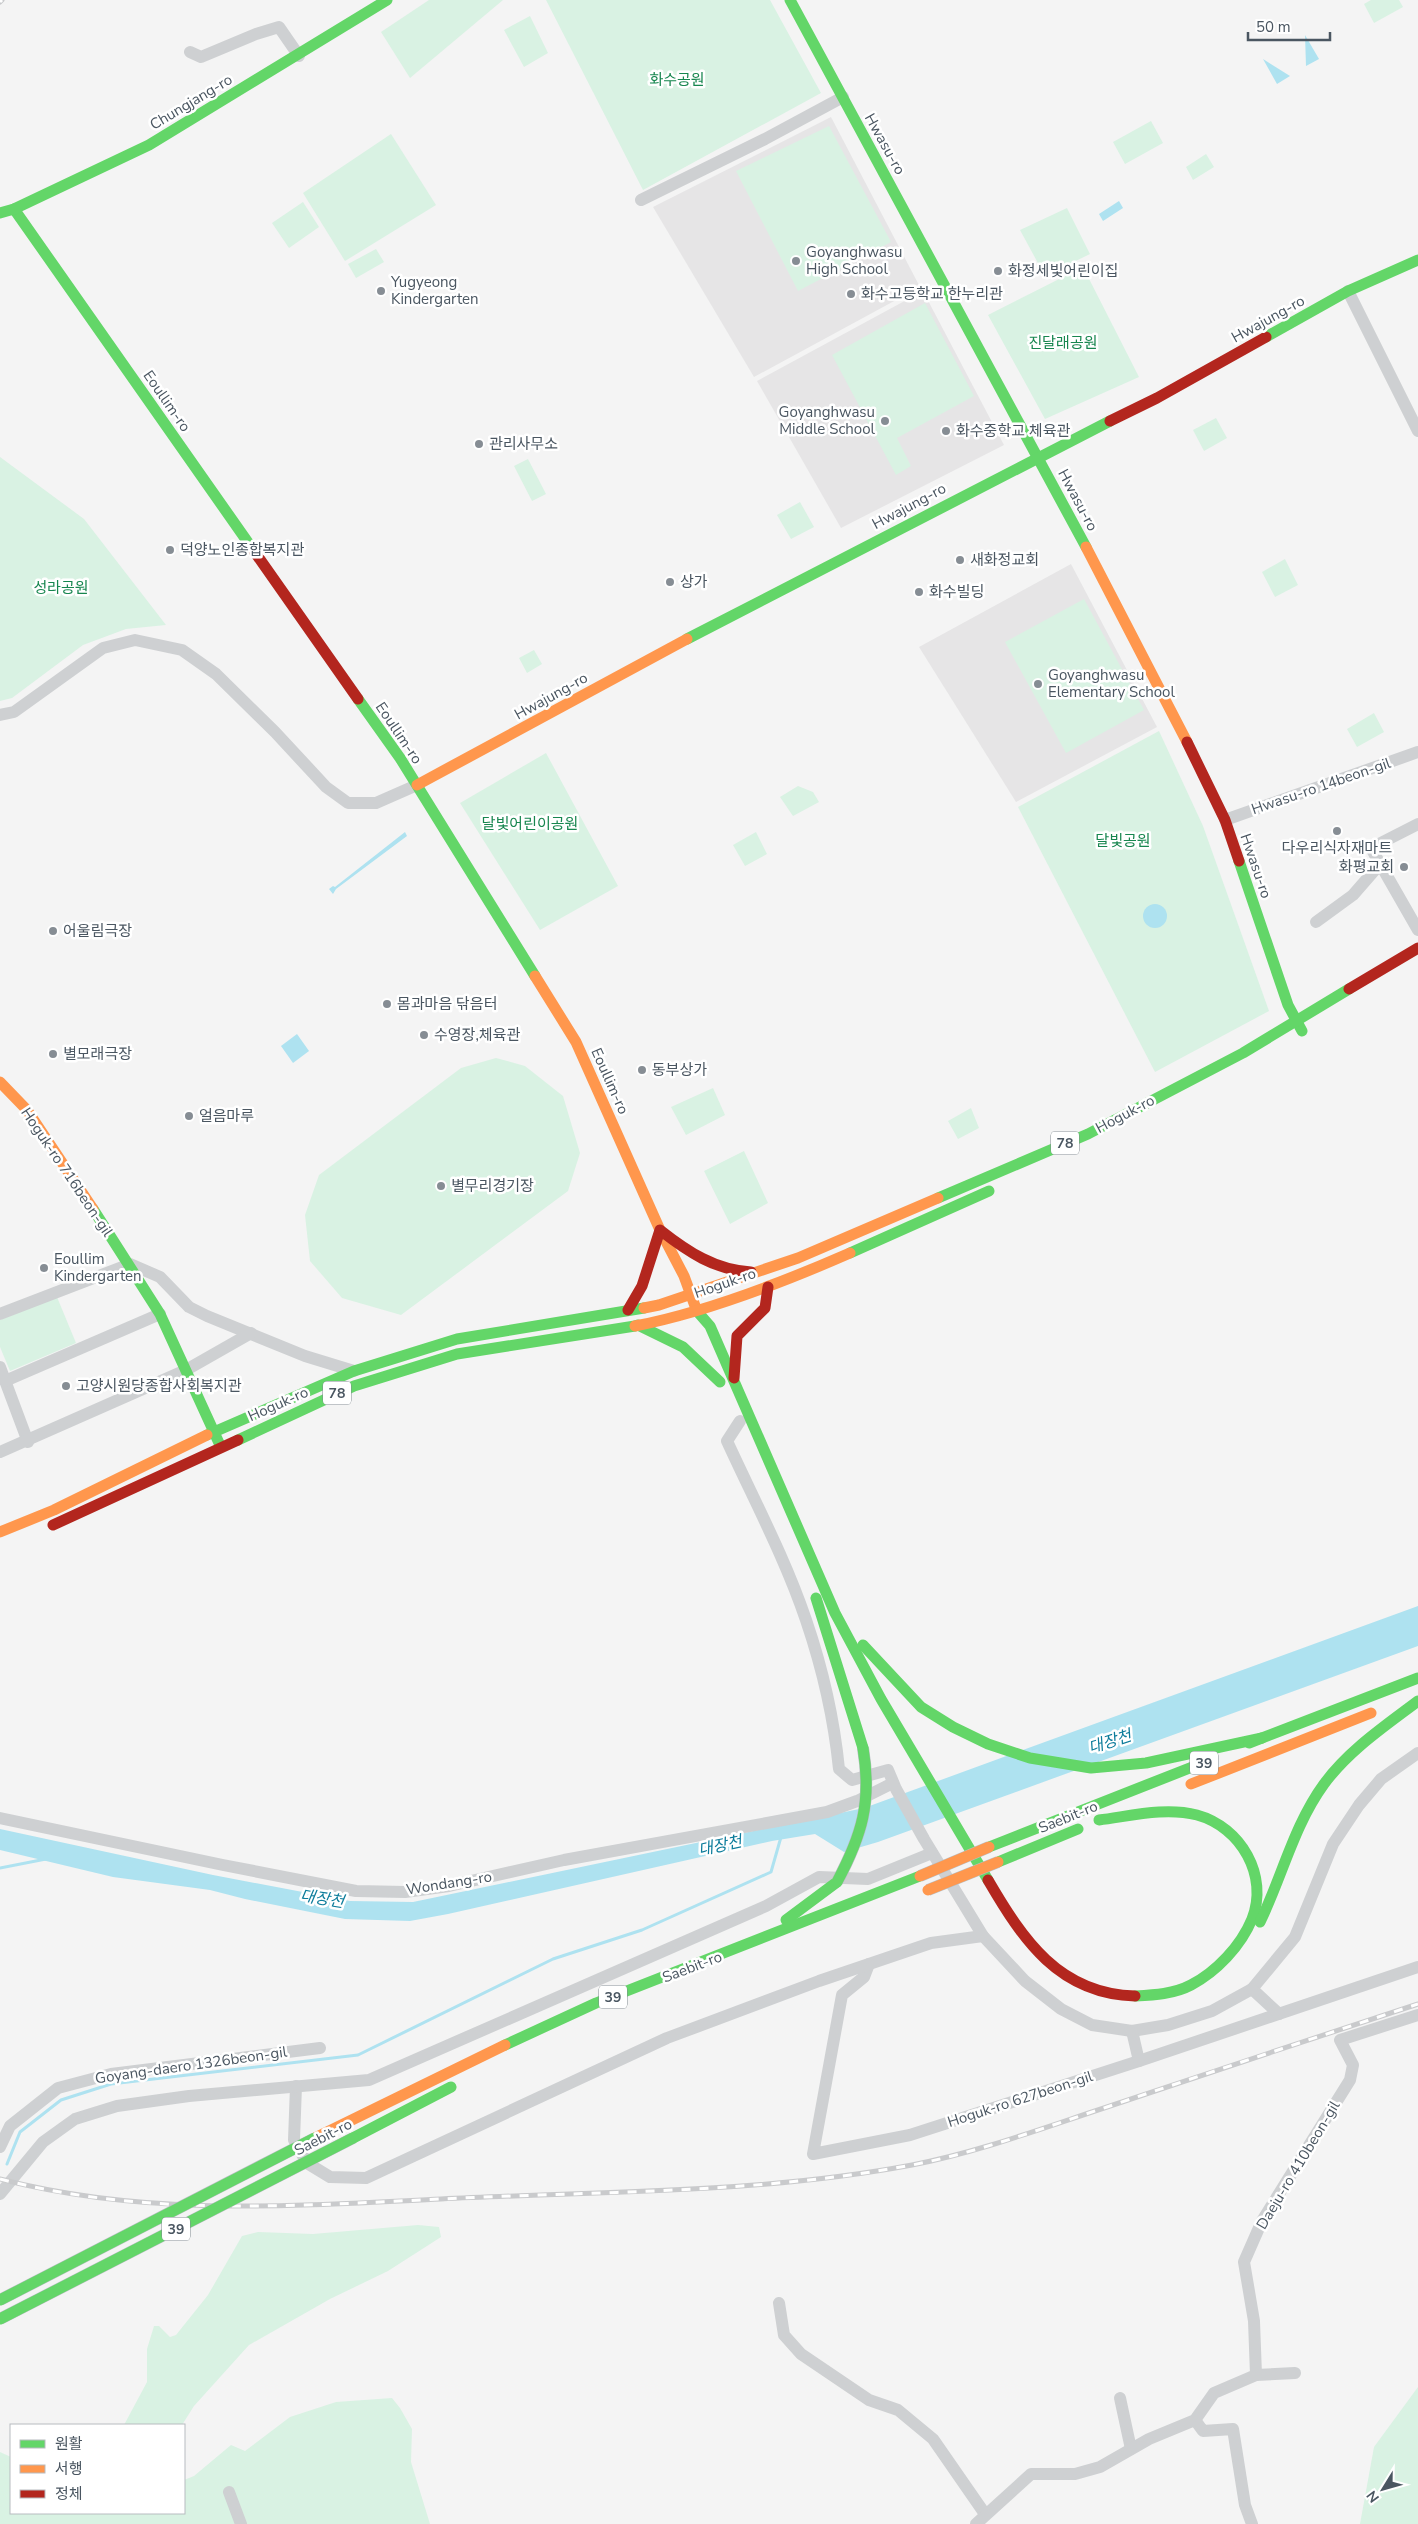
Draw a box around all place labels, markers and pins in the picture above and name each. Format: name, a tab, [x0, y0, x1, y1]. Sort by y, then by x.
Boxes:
place label: Goyanghwasu High School	[806, 242, 902, 279]
marker: Goyanghwasu High School	[790, 255, 802, 267]
place label: 화정세빛어린이집	[1008, 261, 1118, 281]
marker: 화정세빛어린이집	[992, 265, 1004, 277]
place label: Yugyeong Kindergarten	[390, 272, 479, 309]
place label: 화수고등학교 한누리관	[861, 284, 1003, 304]
marker: Yugyeong Kindergarten	[375, 285, 387, 297]
marker: 화수고등학교 한누리관	[845, 288, 857, 300]
place label: Goyanghwasu Middle School	[779, 402, 876, 439]
marker: Goyanghwasu Middle School	[879, 415, 891, 427]
place label: 화수중학교 체육관	[956, 421, 1070, 441]
marker: 화수중학교 체육관	[940, 425, 952, 437]
place label: 관리사무소	[489, 434, 558, 454]
marker: 관리사무소	[473, 438, 485, 450]
place label: 덕양노인종합복지관	[180, 540, 304, 560]
marker: 덕양노인종합복지관	[164, 544, 176, 556]
place label: 새화정교회	[970, 550, 1039, 570]
marker: 새화정교회	[954, 554, 966, 566]
place label: 상가	[680, 572, 708, 592]
marker: 상가	[664, 576, 676, 588]
place label: 화수빌딩	[929, 582, 984, 602]
marker: 화수빌딩	[913, 586, 925, 598]
place label: Goyanghwasu Elementary School	[1048, 665, 1175, 702]
marker: Goyanghwasu Elementary School	[1032, 678, 1044, 690]
marker: 다우리식자재마트	[1331, 825, 1343, 837]
place label: 다우리식자재마트	[1282, 838, 1392, 858]
place label: 화평교회	[1339, 857, 1394, 877]
marker: 화평교회	[1398, 861, 1410, 873]
place label: 어울림극장	[63, 921, 132, 941]
marker: 어울림극장	[47, 925, 59, 937]
place label: 몸과마음 닦음터	[397, 994, 497, 1014]
marker: 몸과마음 닦음터	[381, 998, 393, 1010]
place label: 수영장,체육관	[434, 1025, 520, 1045]
marker: 수영장,체육관	[418, 1029, 430, 1041]
place label: 별모래극장	[63, 1044, 132, 1064]
marker: 별모래극장	[47, 1048, 59, 1060]
place label: 동부상가	[652, 1060, 707, 1080]
marker: 동부상가	[636, 1064, 648, 1076]
place label: 얼음마루	[199, 1106, 254, 1126]
marker: 얼음마루	[183, 1110, 195, 1122]
place label: 별무리경기장	[451, 1176, 534, 1196]
marker: 별무리경기장	[435, 1180, 447, 1192]
place label: Eoullim Kindergarten	[54, 1249, 142, 1286]
marker: Eoullim Kindergarten	[38, 1262, 50, 1274]
place label: 고양시원당종합사회복지관	[76, 1376, 242, 1396]
marker: 고양시원당종합사회복지관	[60, 1380, 72, 1392]

